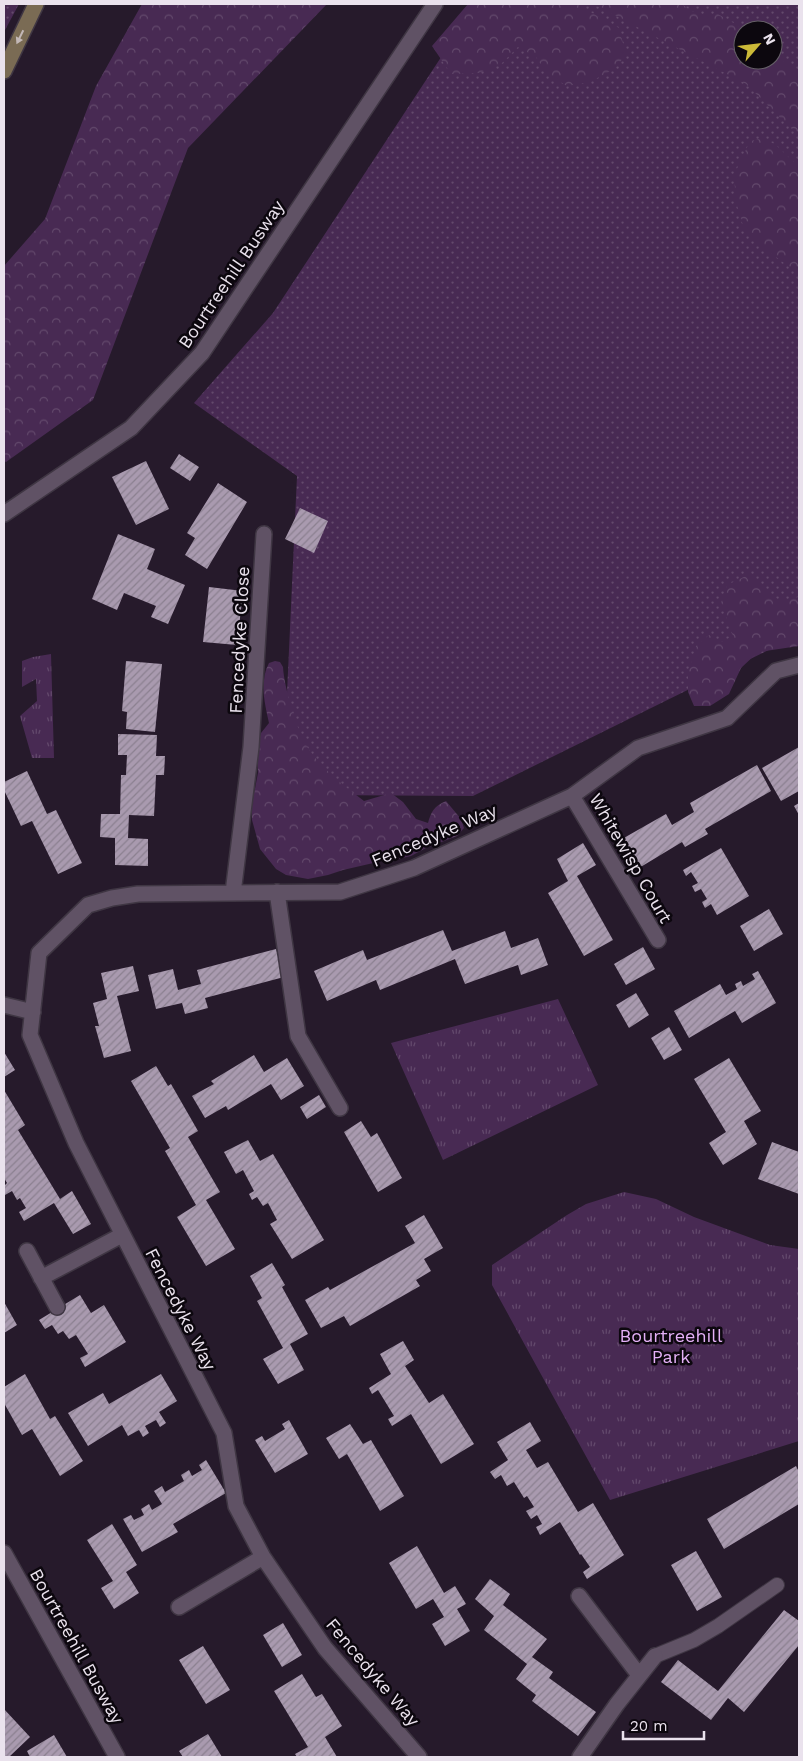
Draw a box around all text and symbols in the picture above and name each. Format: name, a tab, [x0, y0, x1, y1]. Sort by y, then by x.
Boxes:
north arrow	[733, 20, 783, 70]
one-way arrow	[16, 30, 24, 44]
text: N	[760, 31, 779, 47]
street label: Bourtreehill Busway	[174, 195, 289, 352]
street label: Fencedyke Close	[225, 566, 253, 714]
street label: Whitewisp Court	[585, 789, 677, 927]
street label: Fencedyke Way	[368, 799, 500, 871]
street label: Fencedyke Way	[141, 1245, 221, 1374]
park label: Bourtreehill Park	[620, 1325, 723, 1367]
street label: Bourtreehill Busway	[26, 1565, 129, 1728]
street label: Fencedyke Way	[322, 1614, 425, 1731]
scale bar	[623, 1708, 704, 1740]
text: 20 m	[630, 1717, 668, 1735]

